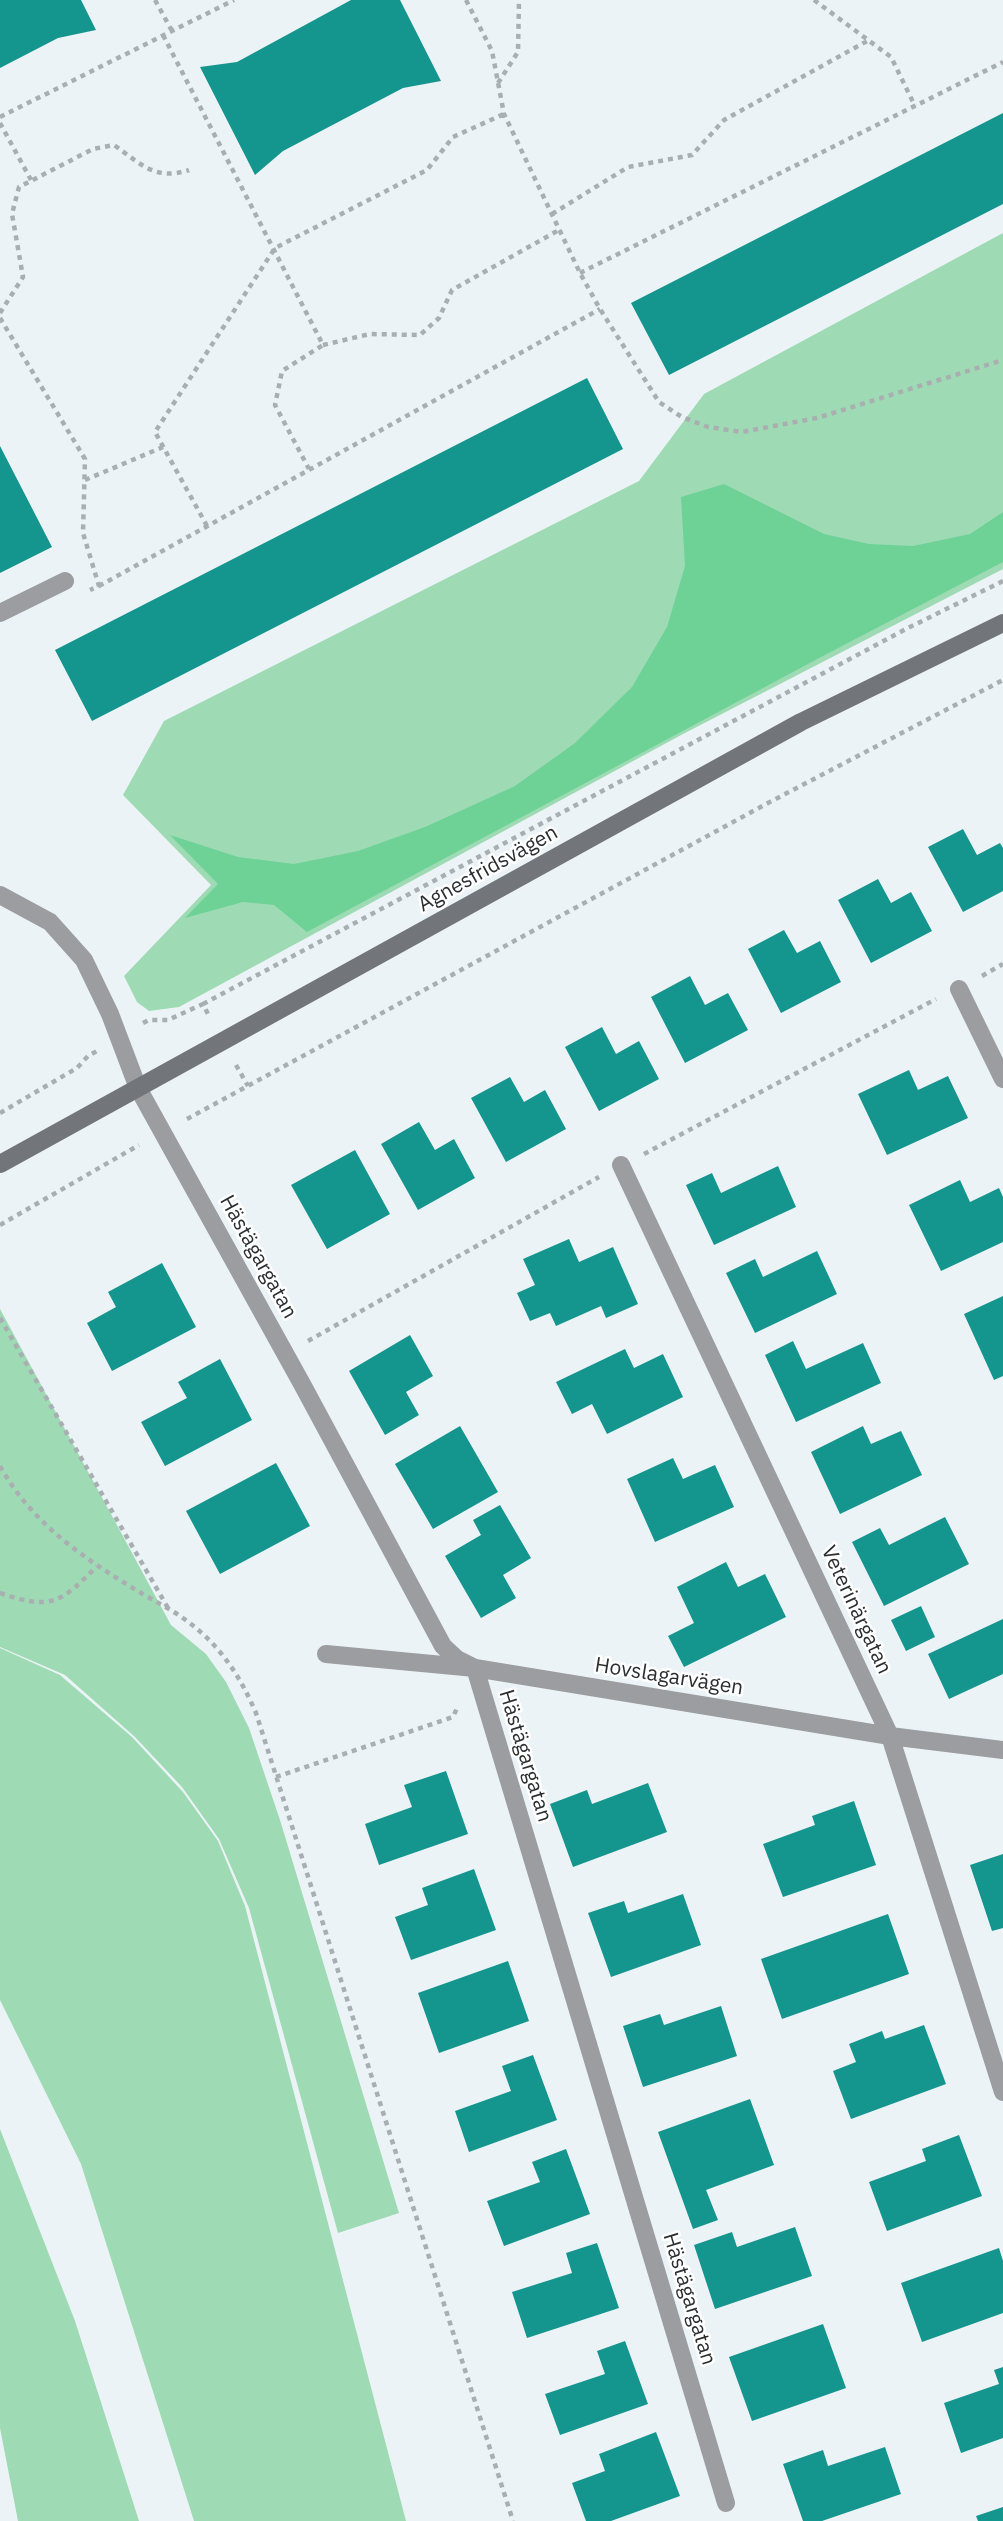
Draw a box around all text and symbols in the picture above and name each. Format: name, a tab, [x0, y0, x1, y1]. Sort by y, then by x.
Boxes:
street label: Agnesfridsvägen	[414, 820, 562, 918]
street label: Hästägargatan	[214, 1191, 302, 1323]
street label: Veterinärgatan	[815, 1542, 897, 1678]
street label: Hovslagarvägen	[593, 1653, 745, 1701]
street label: Hästägargatan	[493, 1687, 557, 1825]
street label: Hästägargatan	[657, 2230, 721, 2368]

